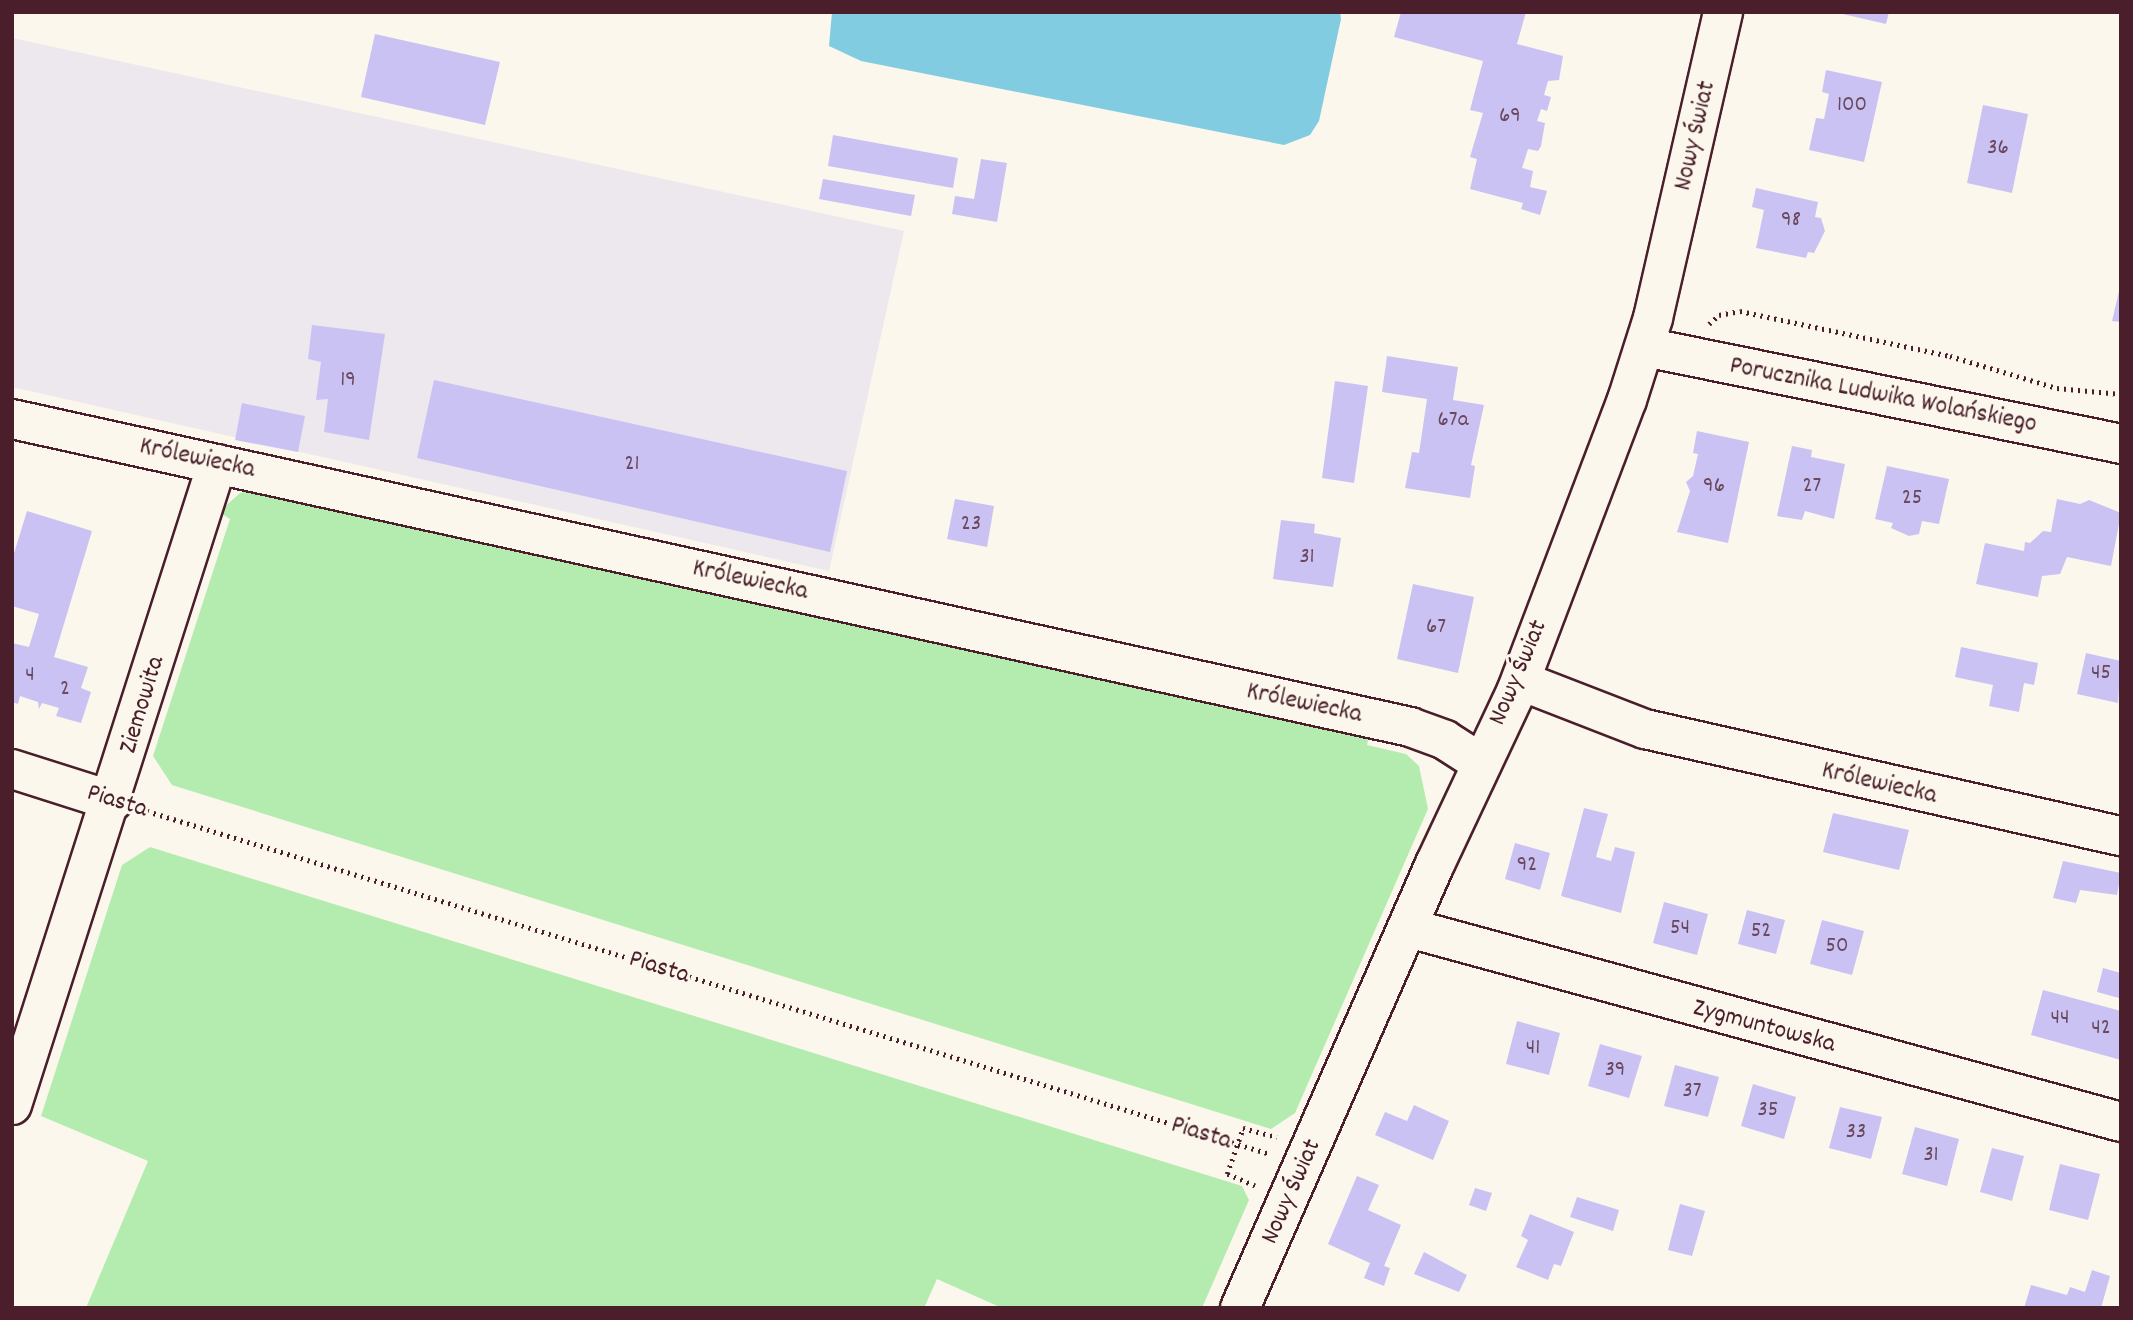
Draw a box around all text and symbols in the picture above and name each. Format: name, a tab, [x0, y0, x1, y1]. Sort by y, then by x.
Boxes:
street label: Nowy Świat	[1668, 78, 1724, 194]
house number: 100	[1837, 92, 1867, 120]
house number: 69	[1499, 103, 1521, 131]
house number: 36	[1987, 135, 2009, 163]
house number: 98	[1781, 207, 1801, 235]
street label: Porucznika Ludwika Wolańskiego	[1727, 351, 2039, 441]
house number: 19	[340, 367, 356, 395]
house number: 67a	[1438, 407, 1468, 435]
street label: Królewiecka	[136, 432, 258, 486]
house number: 21	[624, 451, 640, 479]
house number: 96	[1703, 473, 1725, 501]
house number: 27	[1803, 473, 1821, 501]
house number: 25	[1902, 485, 1922, 513]
house number: 23	[961, 511, 981, 539]
house number: 31	[1299, 544, 1315, 572]
street label: Królewiecka	[689, 554, 811, 608]
house number: 67	[1426, 614, 1446, 642]
street label: Nowy Świat	[1483, 616, 1555, 730]
street label: Ziemowita	[113, 652, 173, 758]
house number: 45	[2091, 660, 2111, 688]
house number: 4	[25, 662, 35, 690]
house number: 2	[60, 676, 70, 704]
street label: Królewiecka	[1243, 677, 1365, 731]
street label: Królewiecka	[1818, 756, 1940, 812]
street label: Piasta	[83, 778, 151, 826]
house number: 92	[1517, 852, 1537, 880]
house number: 54	[1670, 915, 1690, 943]
house number: 52	[1751, 918, 1771, 946]
house number: 50	[1825, 933, 1849, 961]
street label: Piasta	[625, 944, 693, 992]
street label: Zygmuntowska	[1689, 993, 1839, 1061]
house number: 44	[2050, 1005, 2070, 1033]
house number: 42	[2091, 1015, 2111, 1043]
house number: 41	[1526, 1035, 1540, 1063]
house number: 39	[1605, 1057, 1625, 1085]
house number: 37	[1682, 1078, 1702, 1106]
house number: 35	[1758, 1097, 1778, 1125]
street label: Piasta	[1167, 1110, 1235, 1158]
house number: 33	[1846, 1119, 1866, 1147]
street label: Nowy Świat	[1255, 1135, 1329, 1249]
house number: 31	[1923, 1142, 1939, 1170]

